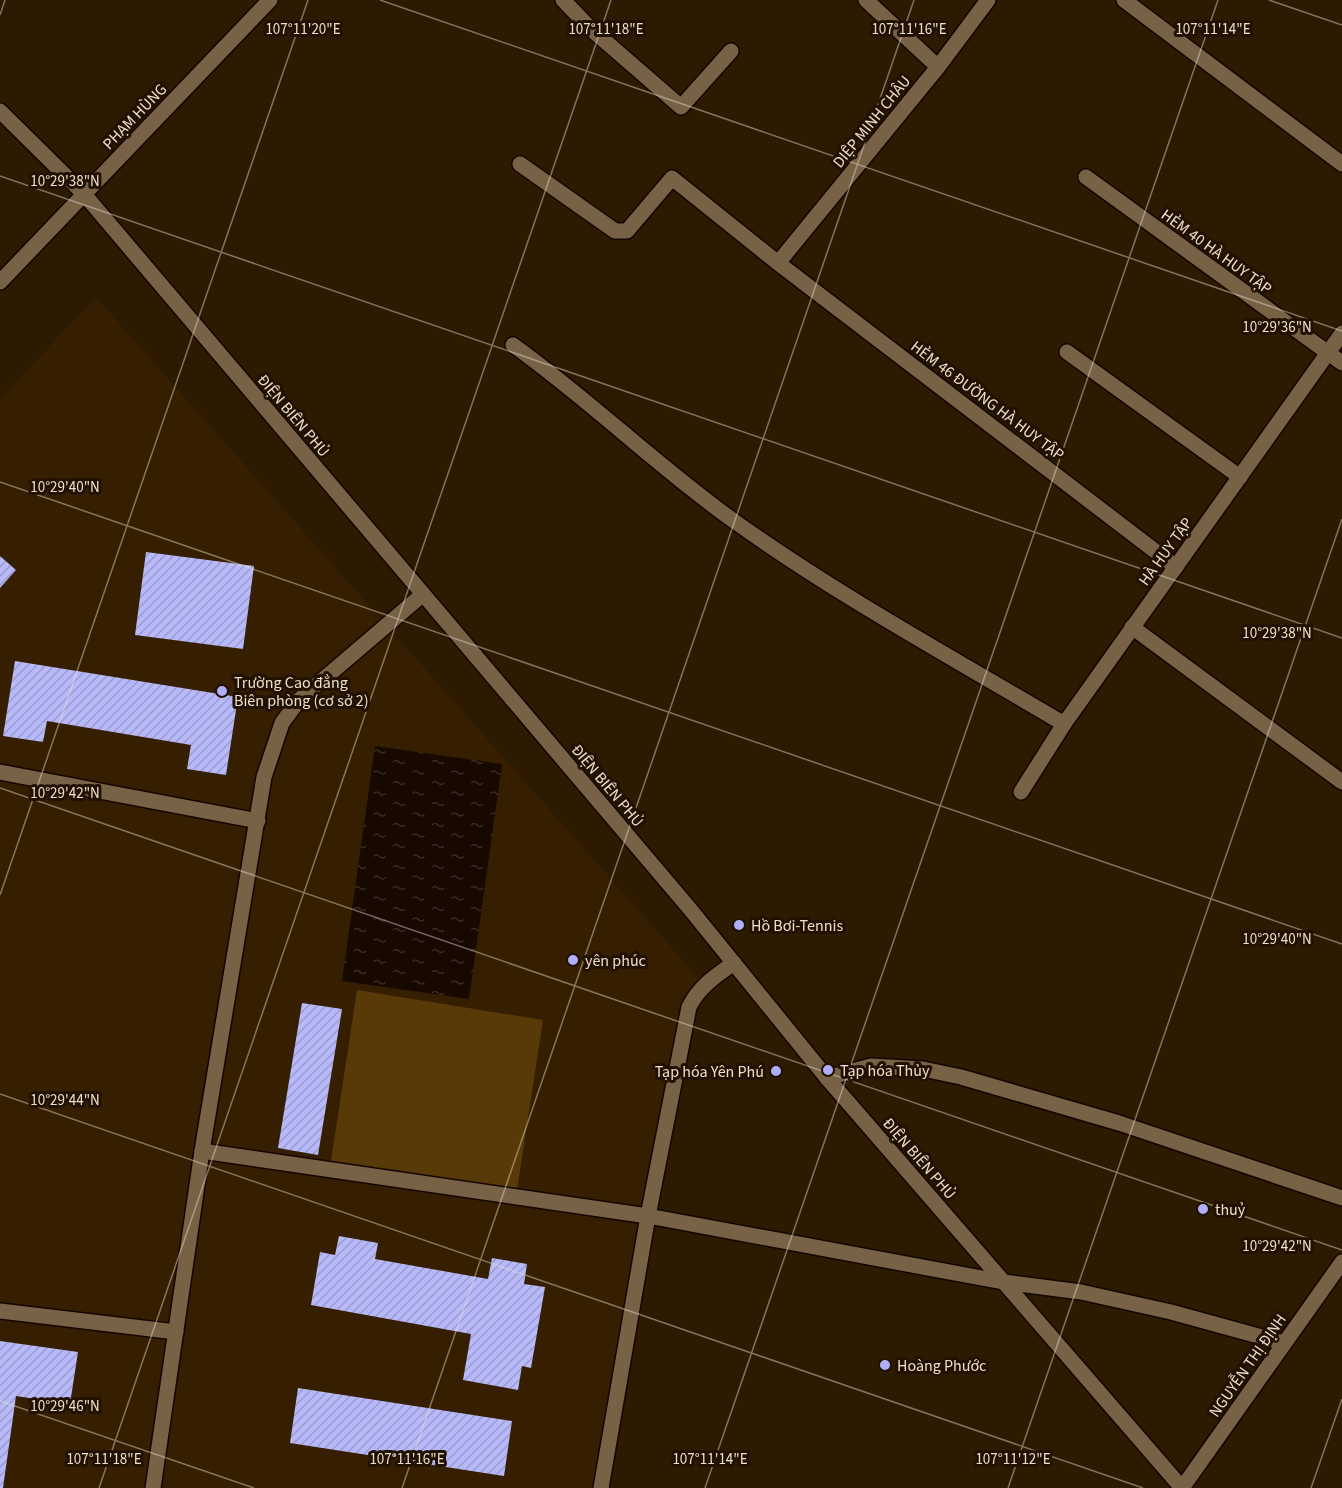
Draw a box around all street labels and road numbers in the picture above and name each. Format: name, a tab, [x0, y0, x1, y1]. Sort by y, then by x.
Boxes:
street label: DIỆP MINH CHÂU	[828, 71, 916, 172]
street label: PHẠM HÙNG	[98, 79, 172, 155]
street label: HẺM 40 HÀ HUY TẬP	[1156, 204, 1276, 300]
street label: HẺM 46 ĐƯỜNG HÀ HUY TẬP	[906, 336, 1069, 466]
street label: ĐIỆN BIÊN PHỦ	[252, 370, 334, 462]
street label: HÀ HUY TẬP	[1134, 513, 1198, 590]
street label: ĐIỆN BIÊN PHỦ	[566, 740, 648, 832]
street label: ĐIỆN BIÊN PHỦ	[878, 1113, 961, 1204]
street label: NGUYỄN THỊ ĐỊNH	[1204, 1310, 1292, 1422]

